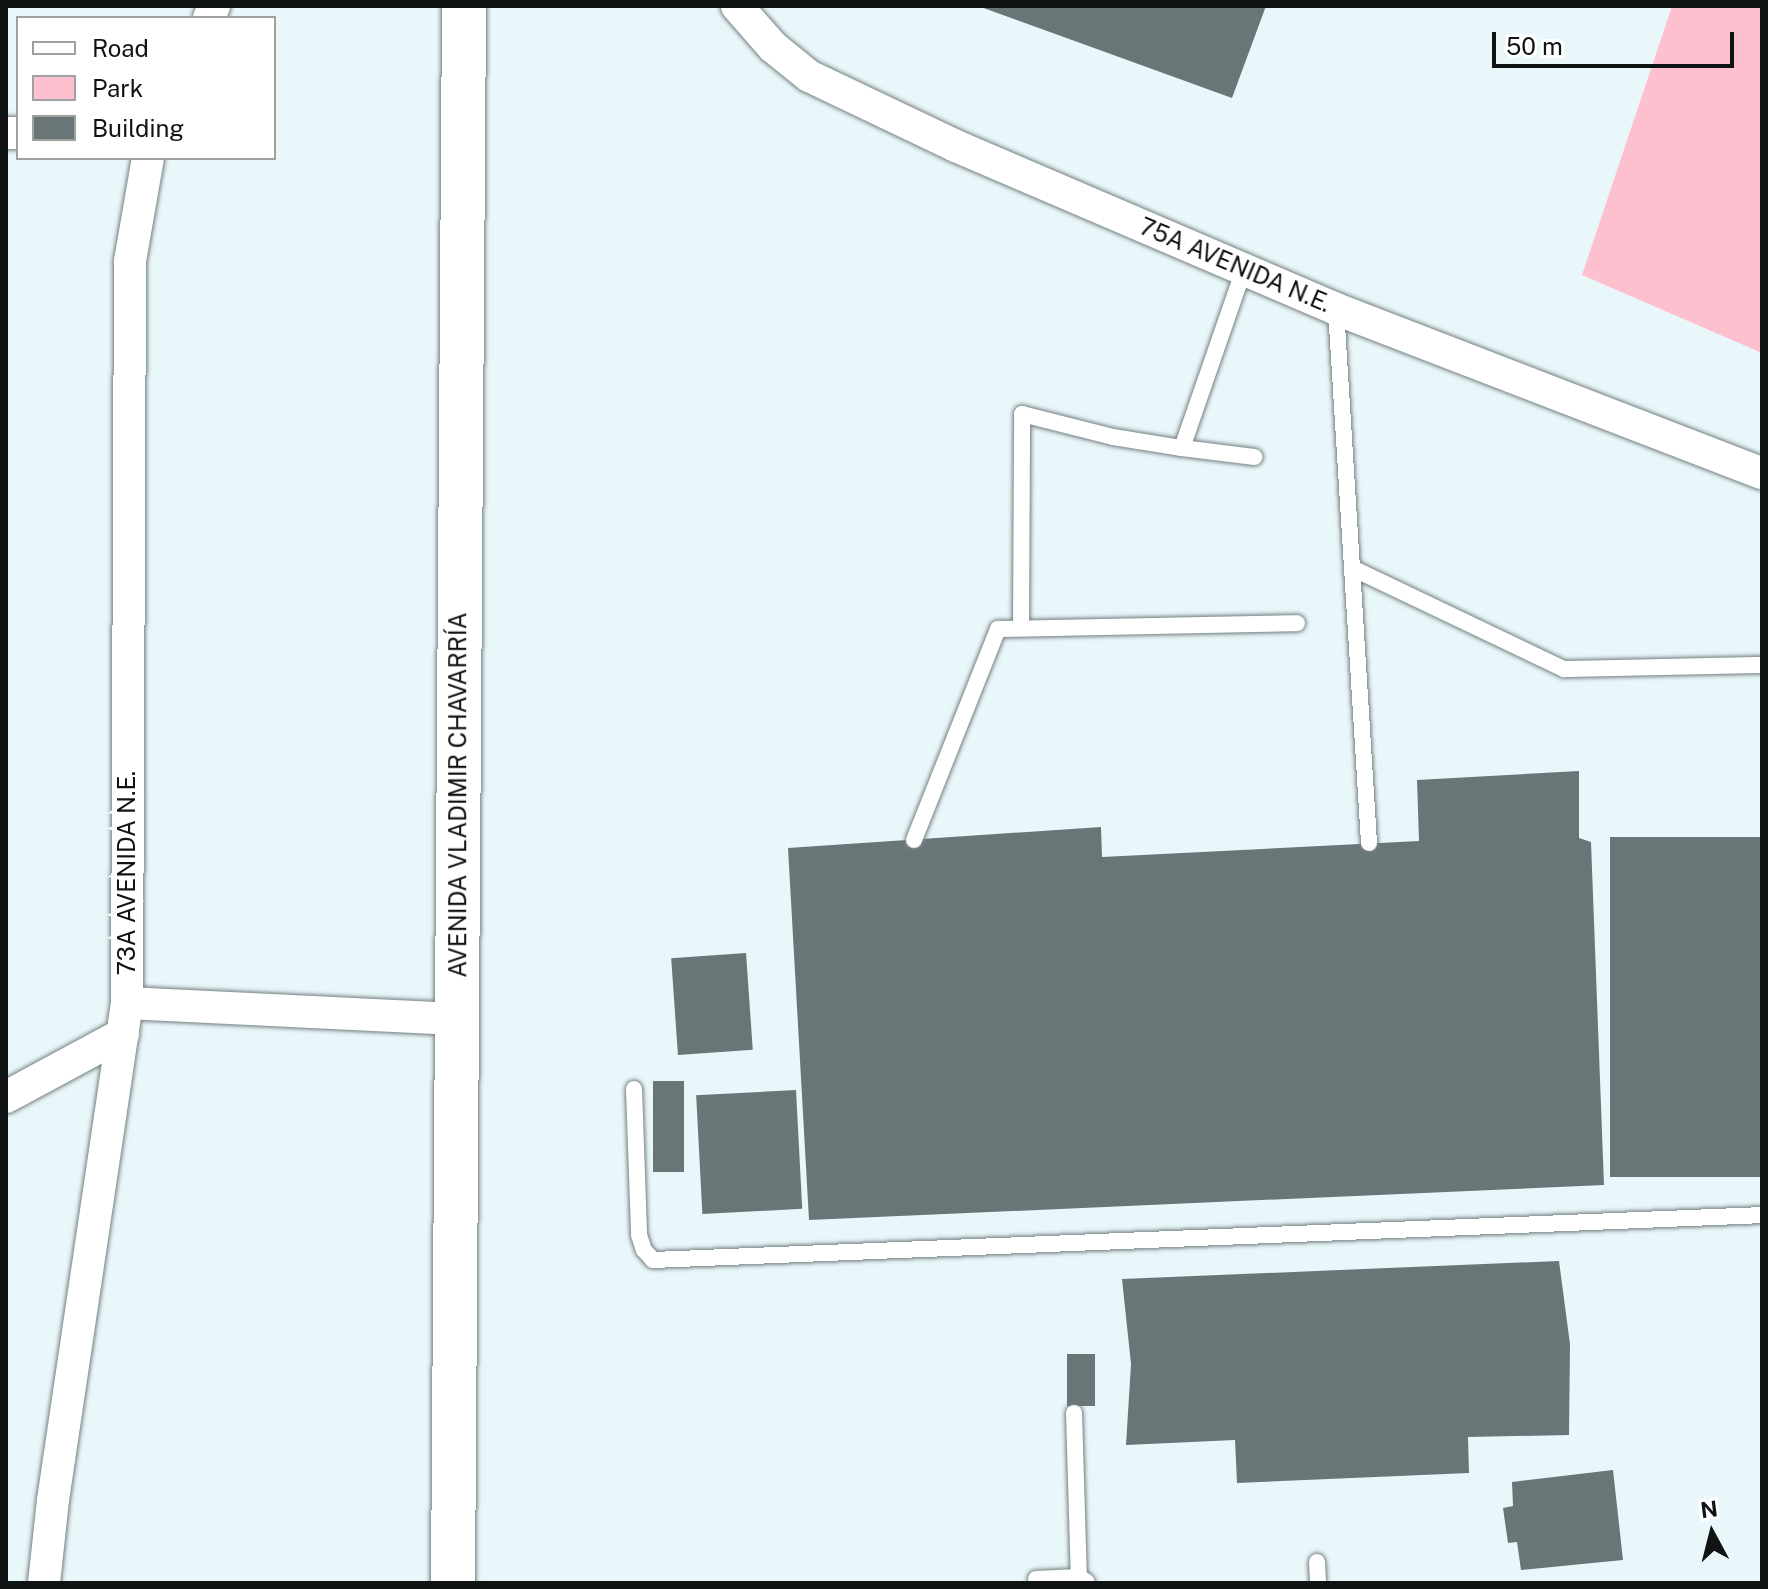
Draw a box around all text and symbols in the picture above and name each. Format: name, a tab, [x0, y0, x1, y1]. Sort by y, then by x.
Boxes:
legend	[16, 16, 276, 160]
scale bar	[1496, 16, 1738, 66]
text: 50 m	[1506, 32, 1563, 60]
text: Road	[92, 34, 149, 62]
text: Park	[92, 74, 143, 102]
text: Building	[92, 114, 184, 142]
street label: 75A AVENIDA N.E.	[1135, 212, 1335, 318]
street label: AVENIDA VLADIMIR CHAVARRÍA	[444, 612, 472, 978]
street label: 73A AVENIDA N.E.	[113, 771, 141, 975]
north arrow	[1672, 1493, 1752, 1573]
text: N	[1699, 1495, 1719, 1523]

